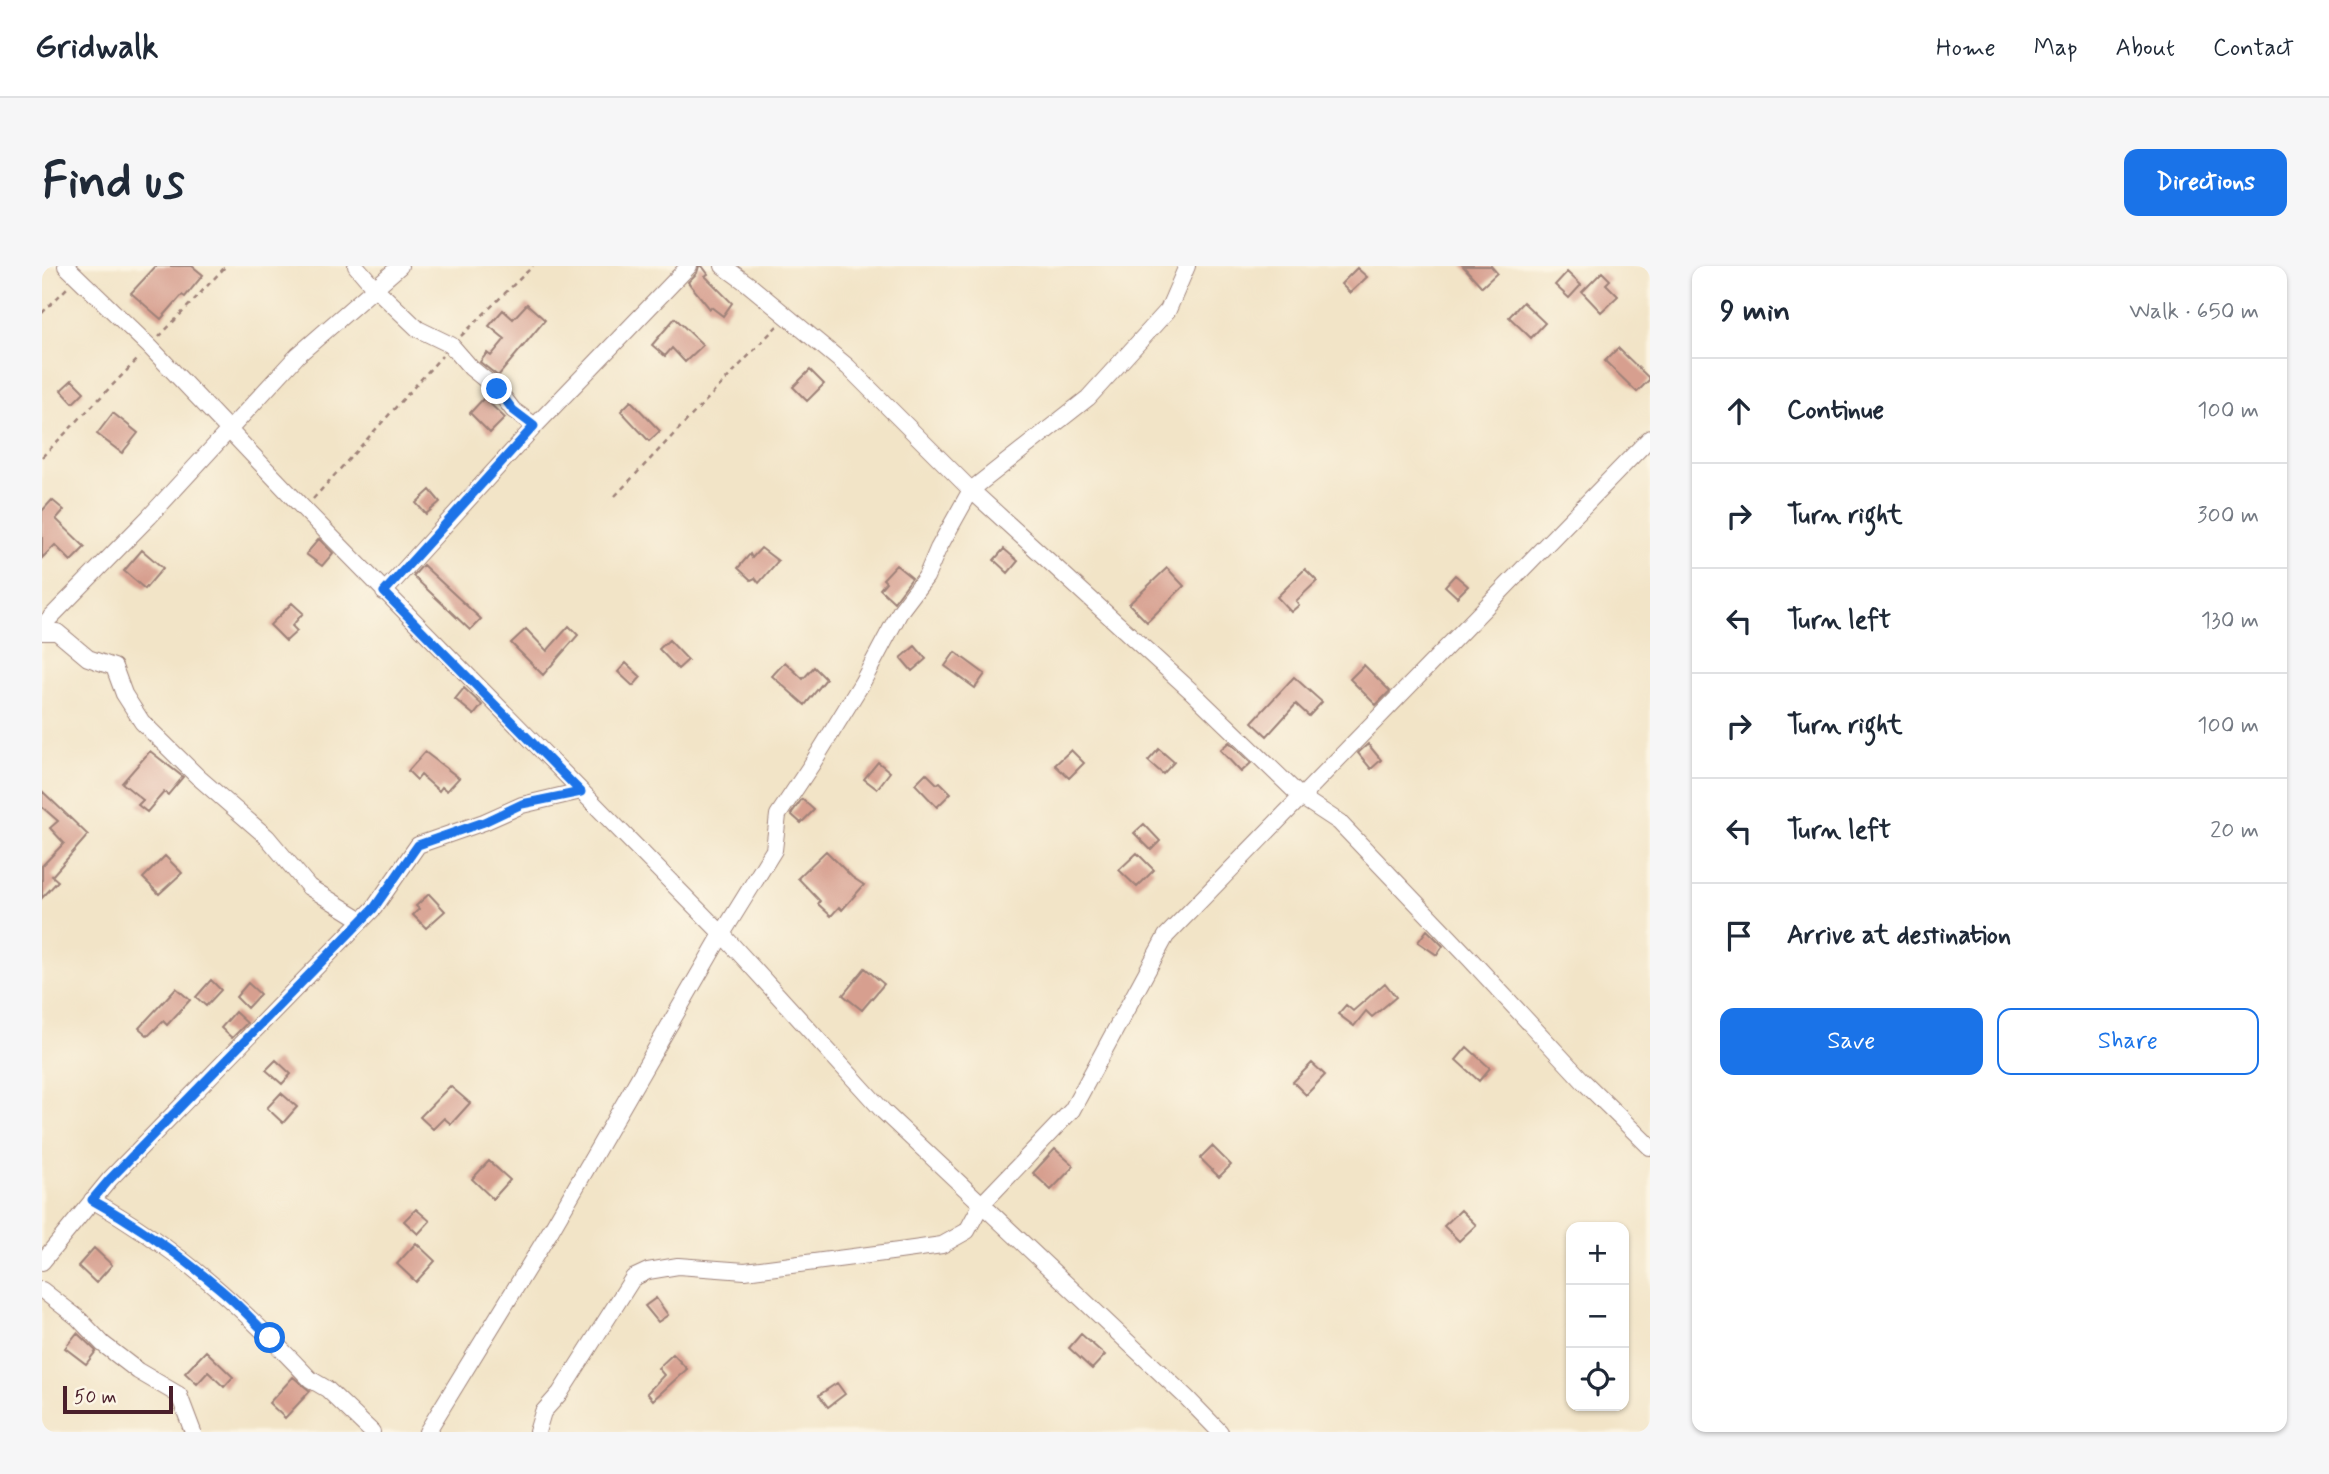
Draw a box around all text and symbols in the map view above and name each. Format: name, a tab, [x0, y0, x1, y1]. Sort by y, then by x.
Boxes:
text: Gridwalk	[35, 26, 159, 70]
text: Home	[1936, 33, 1996, 64]
text: Map	[2034, 33, 2078, 64]
text: About	[2116, 33, 2175, 64]
text: Contact	[2213, 33, 2294, 64]
button: Directions	[2124, 149, 2287, 216]
text: Find us	[42, 150, 185, 215]
text: 9 min	[1720, 292, 1790, 331]
text: Walk · 650 m	[2129, 297, 2259, 327]
route end	[481, 373, 512, 404]
icon: ahead	[1720, 392, 1758, 430]
text: Continue	[1787, 394, 1884, 428]
text: 100 m	[2197, 396, 2259, 426]
icon: right	[1720, 497, 1758, 535]
text: Turn right	[1787, 499, 1903, 533]
text: 300 m	[2197, 501, 2259, 531]
icon: left	[1720, 602, 1758, 640]
text: Turn left	[1787, 604, 1891, 638]
text: 130 m	[2201, 606, 2259, 636]
icon: right	[1720, 707, 1758, 745]
text: Turn right	[1787, 709, 1903, 743]
text: 100 m	[2197, 711, 2259, 741]
icon: left	[1720, 812, 1758, 850]
text: Turn left	[1787, 814, 1891, 848]
text: 20 m	[2210, 816, 2259, 846]
icon: arrive	[1720, 917, 1758, 955]
text: Arrive at destination	[1787, 919, 2011, 953]
button: Save	[1720, 1008, 1983, 1075]
button: Share	[1997, 1008, 2259, 1075]
map controls	[1566, 1222, 1629, 1411]
button: +	[1566, 1222, 1629, 1285]
button: −	[1566, 1285, 1629, 1348]
route start	[254, 1322, 285, 1353]
button: locate	[1566, 1348, 1629, 1411]
scale bar	[63, 1383, 173, 1415]
text: 50 m	[74, 1385, 117, 1410]

